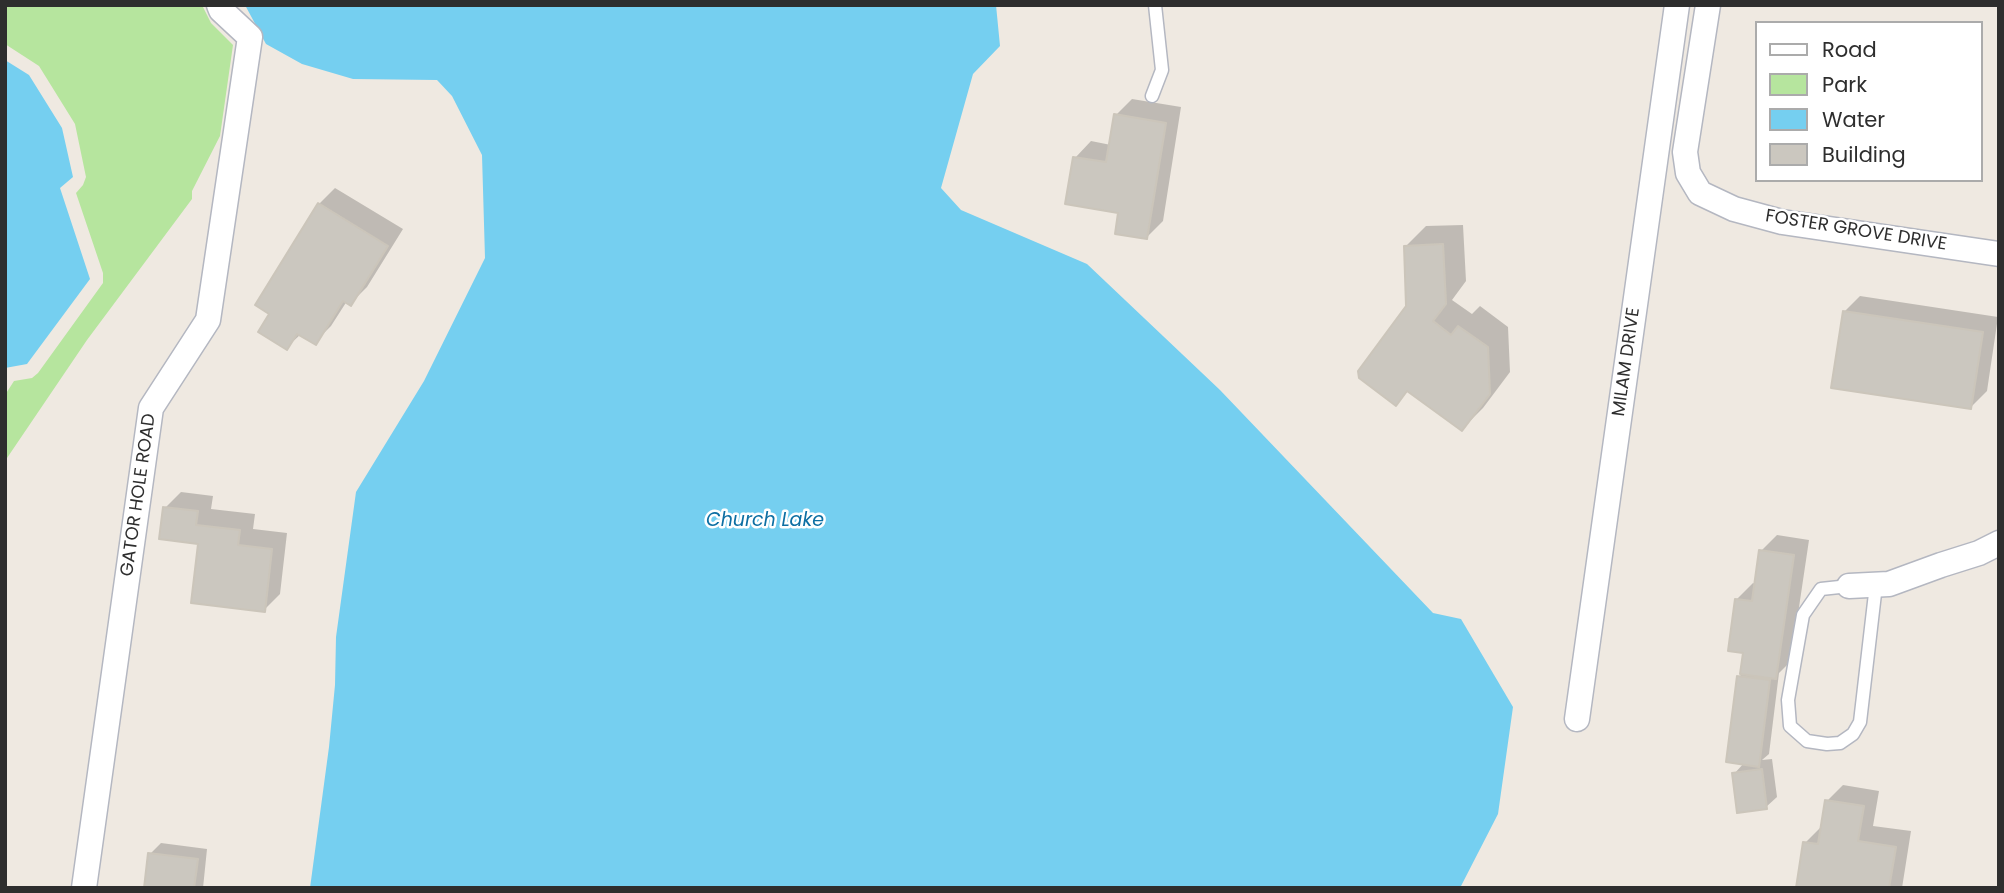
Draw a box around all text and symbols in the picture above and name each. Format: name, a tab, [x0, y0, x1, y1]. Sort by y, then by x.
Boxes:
legend	[1756, 21, 1983, 182]
text: Road	[1822, 35, 1877, 64]
text: Park	[1822, 70, 1867, 99]
text: Water	[1822, 105, 1885, 134]
text: Building	[1822, 140, 1906, 169]
street label: FOSTER GROVE DRIVE	[1764, 206, 1948, 256]
street label: MILAM DRIVE	[1609, 306, 1645, 418]
street label: GATOR HOLE ROAD	[117, 412, 161, 578]
water label: Church Lake	[706, 510, 824, 532]

